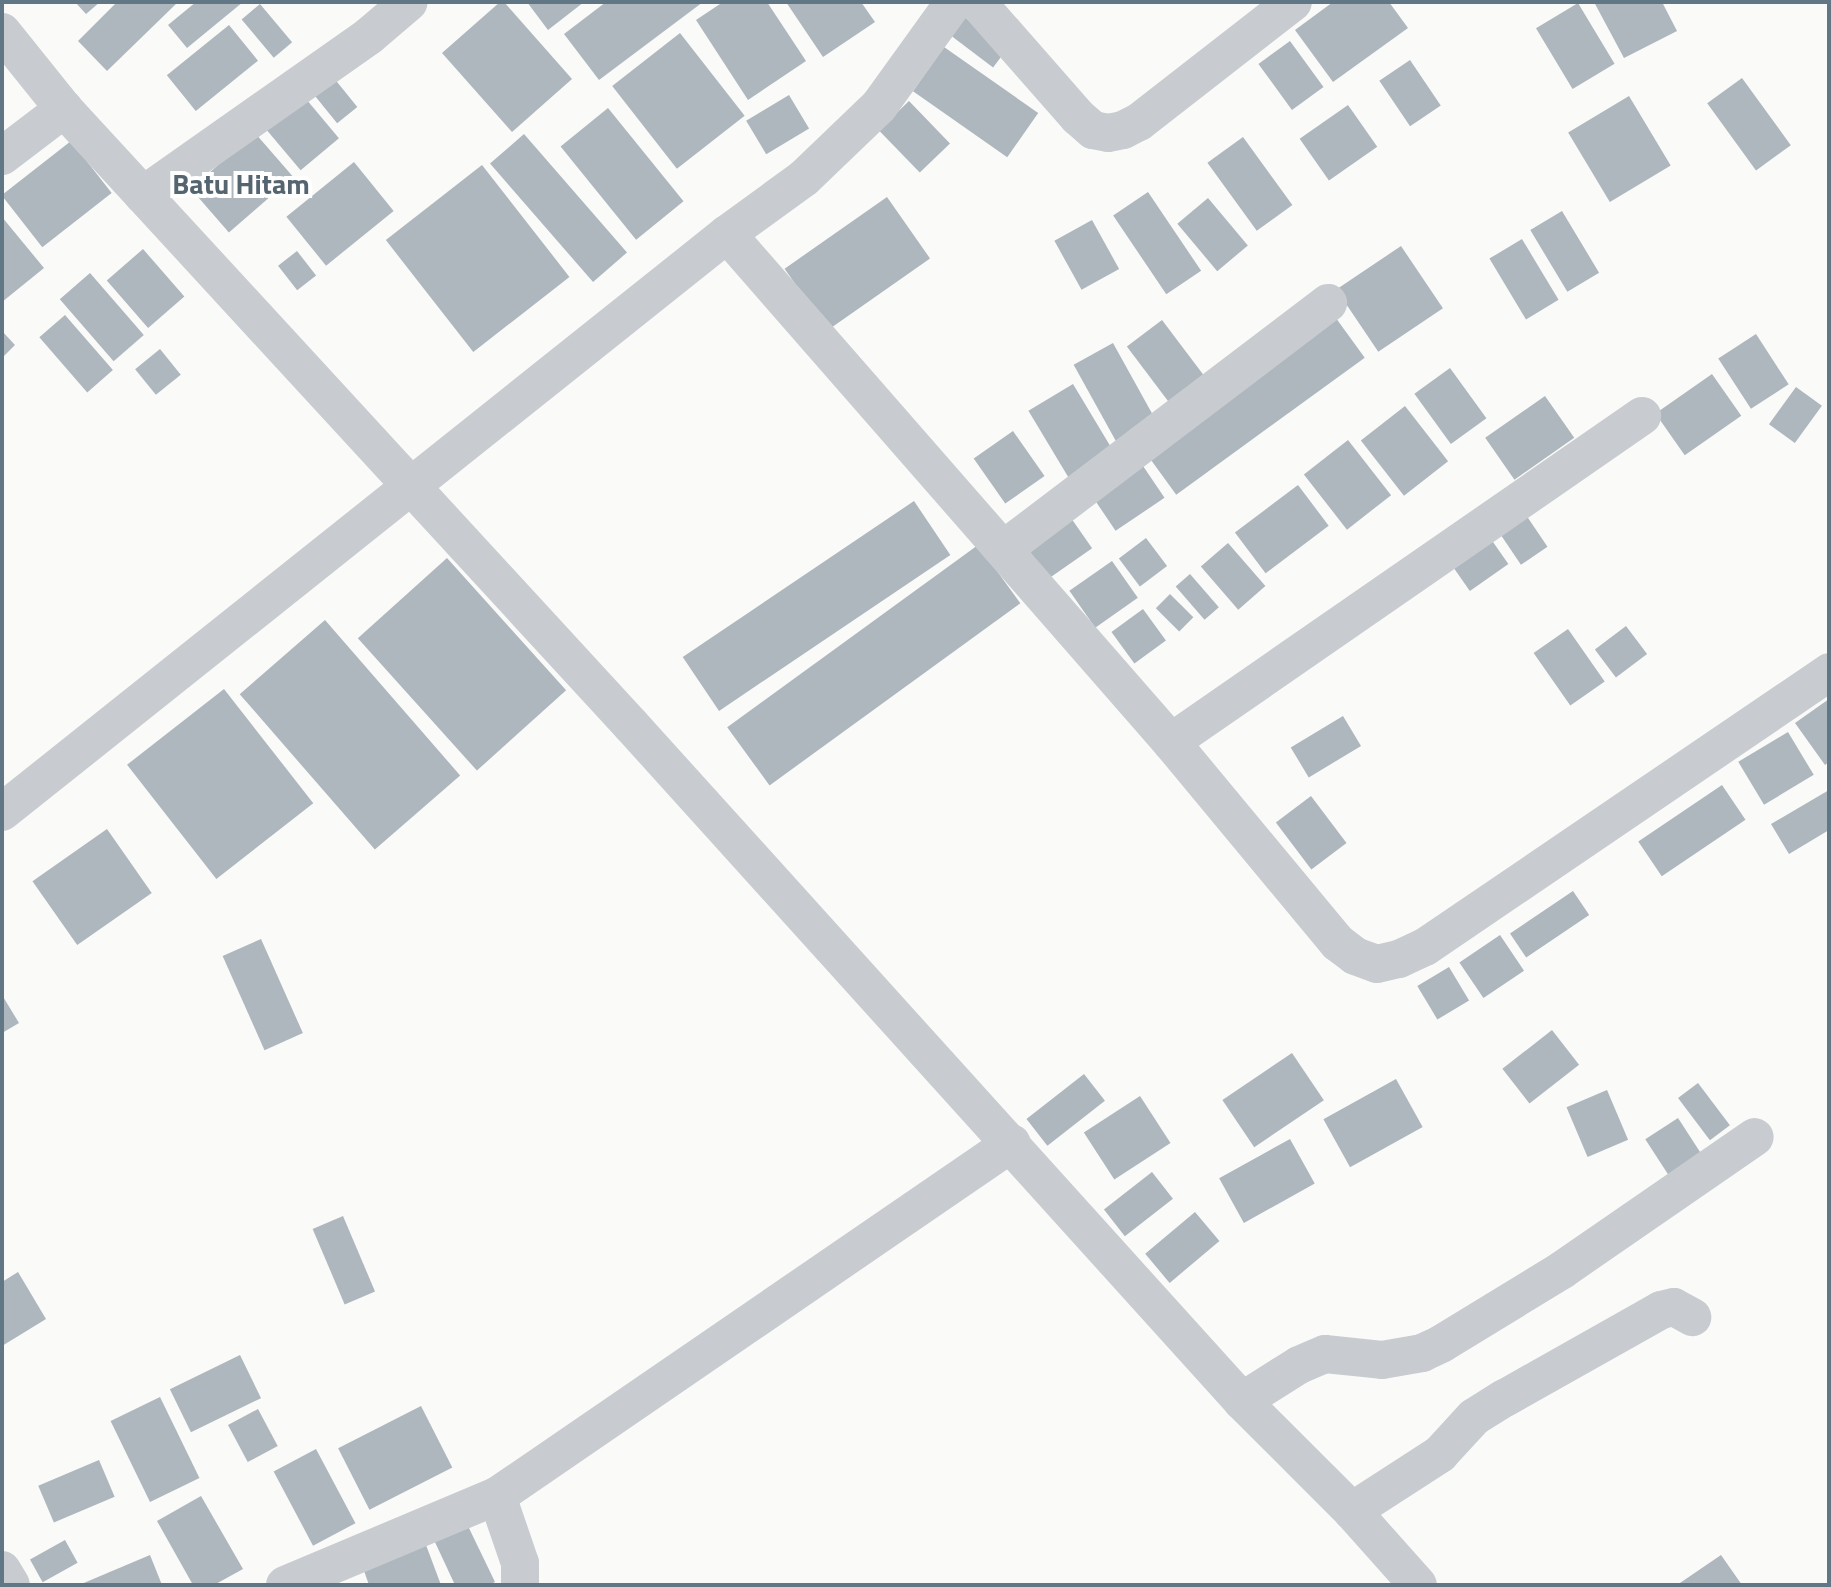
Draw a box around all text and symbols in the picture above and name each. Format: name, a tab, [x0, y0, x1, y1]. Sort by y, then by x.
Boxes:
district label: Batu Hitam	[172, 167, 310, 201]

